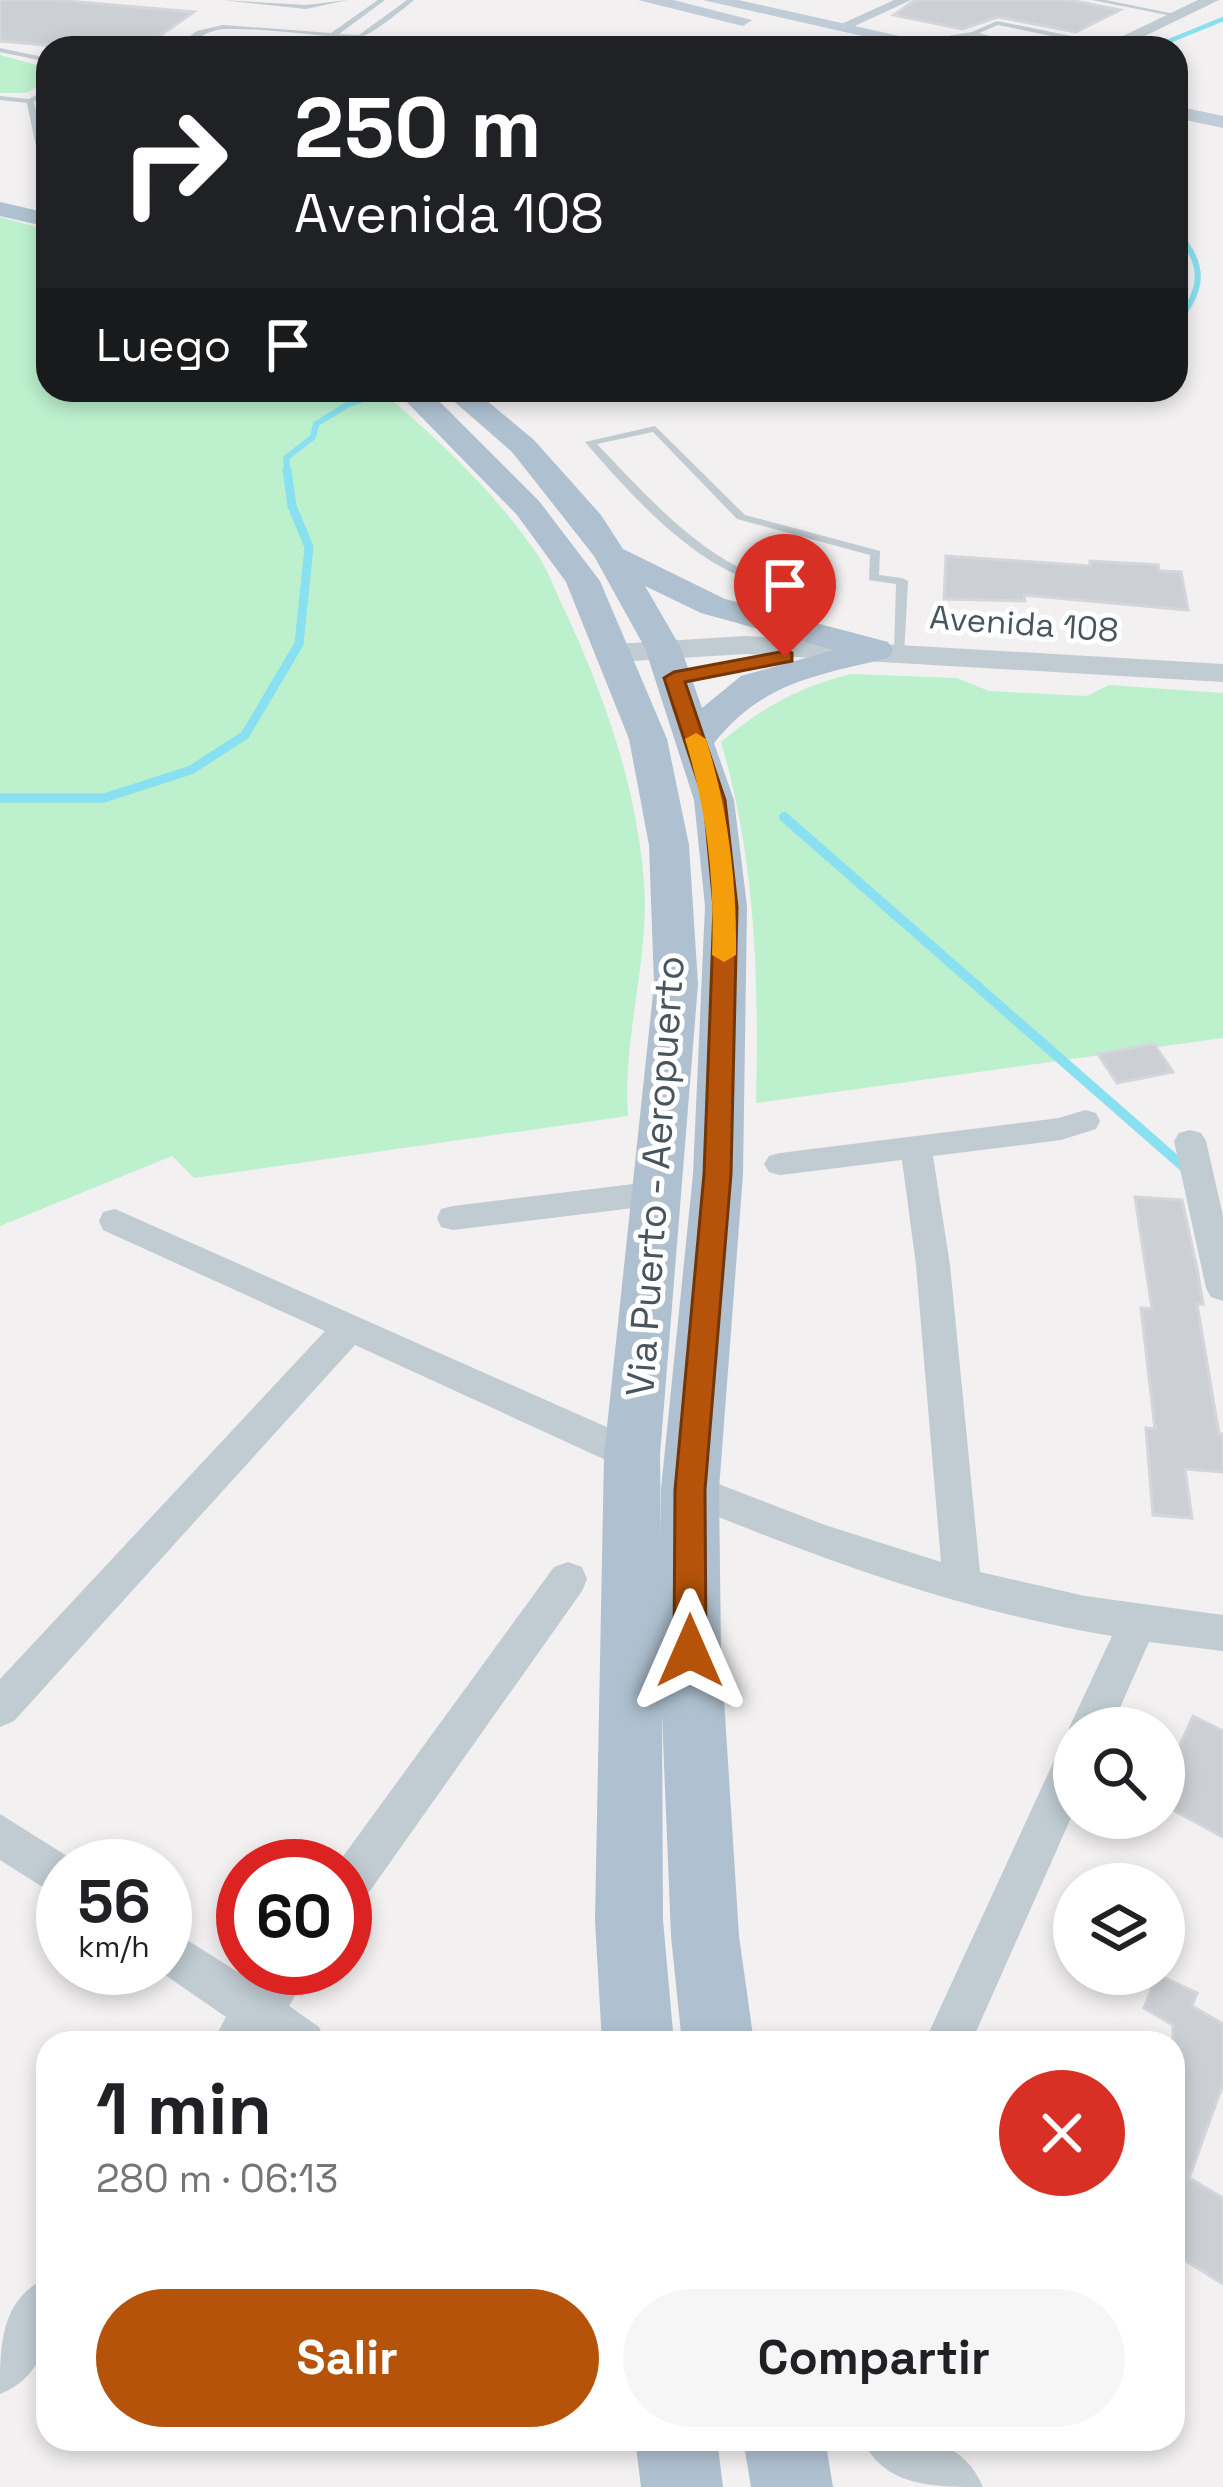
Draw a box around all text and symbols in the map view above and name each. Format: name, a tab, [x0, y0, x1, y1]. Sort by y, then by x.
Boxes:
text: 250 m	[294, 74, 542, 182]
icon: right	[96, 84, 252, 240]
text: Avenida 108	[294, 179, 604, 248]
icon: arrive	[255, 312, 321, 378]
text: Luego	[96, 317, 231, 374]
pin	[734, 534, 836, 657]
icon: arrive	[752, 552, 818, 618]
street label: Avenida 108	[928, 596, 1120, 652]
street label: Via Puerto - Aeropuerto	[615, 954, 695, 1398]
position arrow	[627, 1588, 753, 1714]
map controls	[1053, 1707, 1185, 1995]
button: search	[1053, 1707, 1185, 1839]
speed limit sign: 60	[216, 1839, 372, 1995]
text: 56	[77, 1863, 151, 1940]
button: layers	[1053, 1863, 1185, 1995]
text: km/h	[78, 1927, 150, 1966]
text: 1 min	[96, 2063, 272, 2155]
button: close	[999, 2070, 1125, 2196]
text: 280 m · 06:13	[96, 2154, 338, 2203]
button: Salir	[96, 2289, 599, 2427]
button: Compartir	[623, 2289, 1125, 2427]

